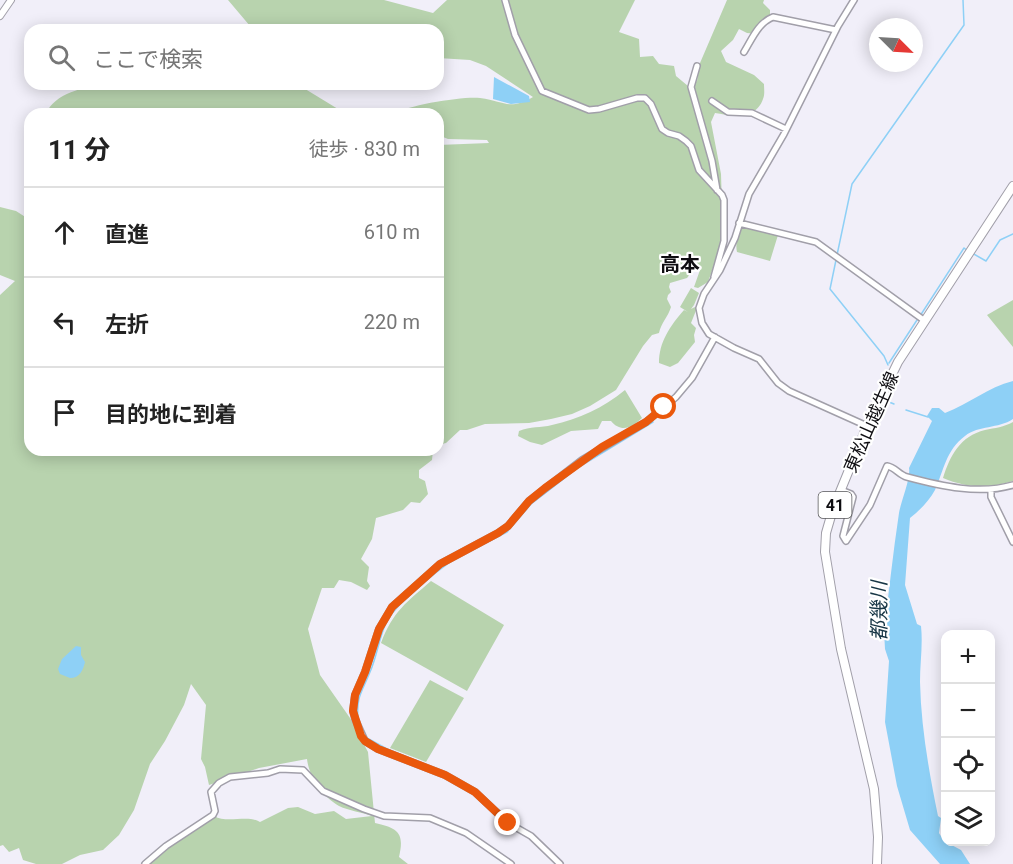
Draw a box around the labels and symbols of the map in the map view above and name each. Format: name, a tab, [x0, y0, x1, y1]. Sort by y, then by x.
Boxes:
north arrow	[869, 18, 923, 72]
district label: 高本	[660, 252, 700, 276]
street label: 東松山越生線	[839, 368, 903, 476]
route start	[650, 393, 676, 419]
road number: 41	[818, 492, 852, 518]
water label: 都幾川	[867, 579, 891, 641]
route end	[494, 809, 520, 835]

